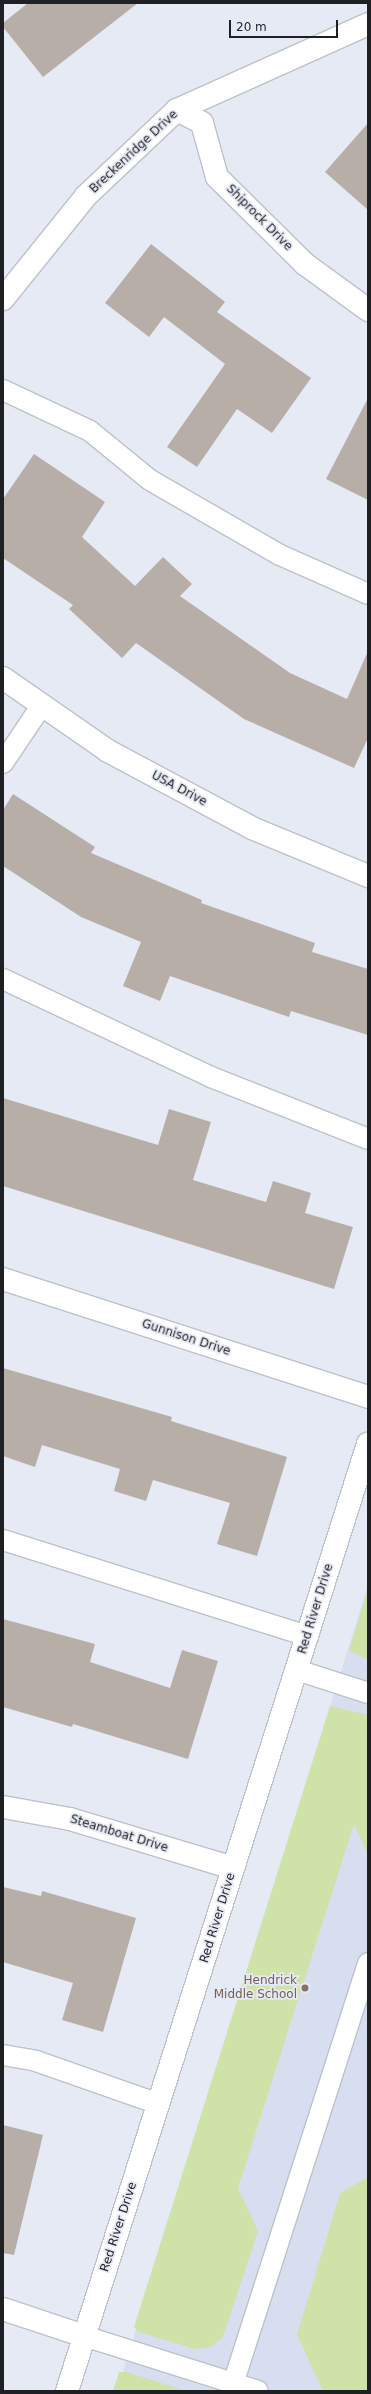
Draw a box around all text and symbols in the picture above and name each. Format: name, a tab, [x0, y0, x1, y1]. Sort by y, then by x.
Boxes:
scale bar	[231, 12, 340, 38]
text: 20 m	[236, 20, 267, 34]
street label: Breckenridge Drive	[87, 107, 181, 197]
street label: Shiprock Drive	[223, 182, 295, 254]
street label: USA Drive	[149, 768, 209, 810]
street label: Gunnison Drive	[140, 1317, 232, 1359]
street label: Red River Drive	[295, 1562, 337, 1656]
street label: Steamboat Drive	[68, 1812, 170, 1856]
street label: Red River Drive	[197, 1871, 239, 1965]
place label: Hendrick Middle School	[214, 1974, 297, 2002]
marker: Hendrick Middle School	[300, 1983, 310, 1993]
street label: Red River Drive	[98, 2180, 140, 2274]

